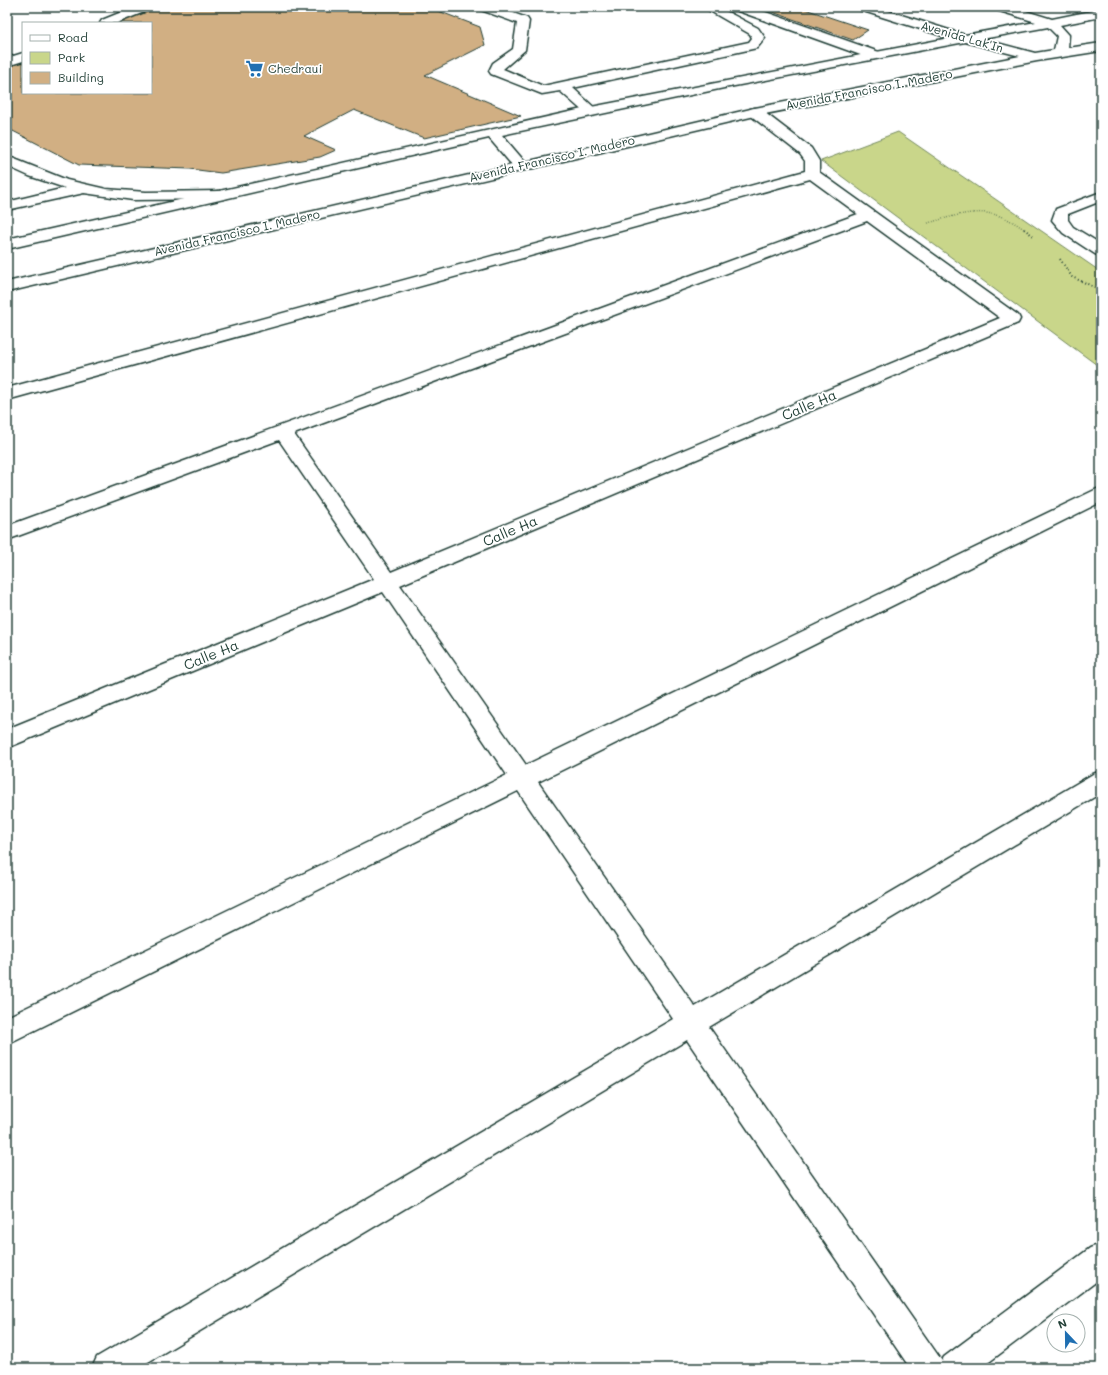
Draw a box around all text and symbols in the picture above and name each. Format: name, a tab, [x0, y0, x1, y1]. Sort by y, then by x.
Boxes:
street label: Avenida Lak'In	[919, 17, 1005, 55]
legend	[22, 22, 152, 94]
text: Road	[58, 29, 88, 45]
text: Park	[58, 49, 85, 65]
supermarket icon: Chedraui	[245, 59, 265, 79]
place label: Chedraui	[268, 60, 322, 76]
street label: Avenida Francisco I. Madero	[784, 65, 953, 113]
text: Building	[58, 69, 104, 85]
street label: Avenida Francisco I. Madero	[467, 131, 636, 185]
street label: Avenida Francisco I. Madero	[152, 205, 321, 259]
street label: Calle Ha	[779, 385, 839, 425]
street label: Calle Ha	[480, 511, 540, 551]
street label: Calle Ha	[181, 635, 241, 674]
north arrow	[1046, 1313, 1086, 1353]
text: N	[1055, 1315, 1069, 1332]

